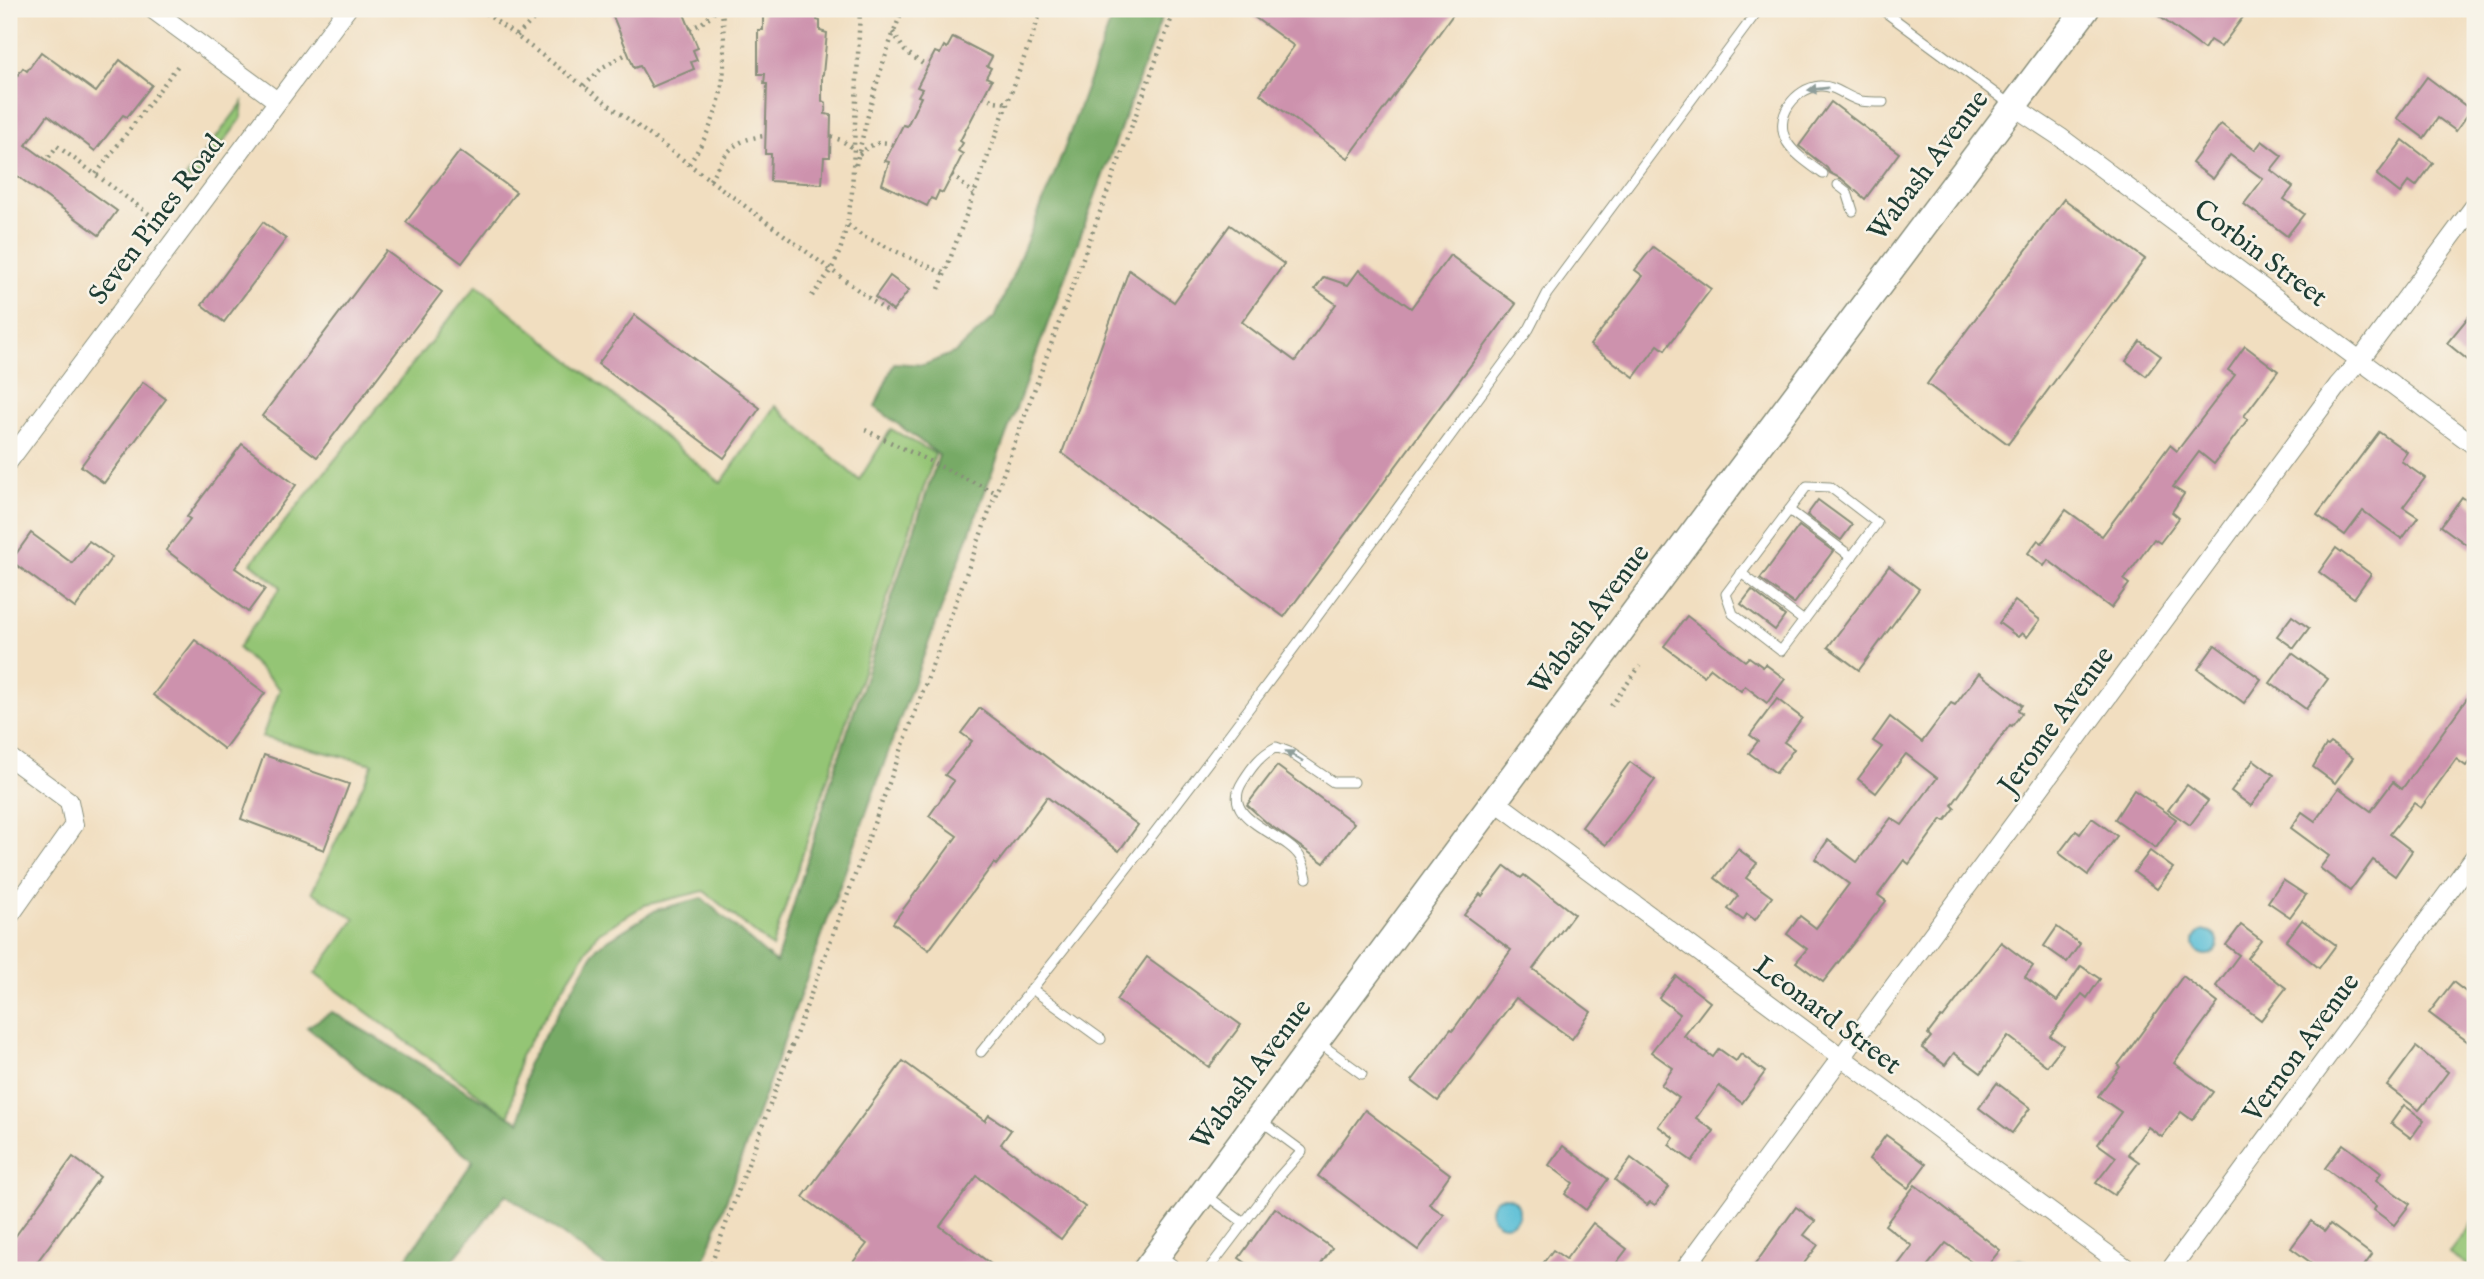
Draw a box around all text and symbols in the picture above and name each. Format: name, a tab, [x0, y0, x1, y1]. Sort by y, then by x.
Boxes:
street label: Wabash Avenue	[1861, 83, 1997, 249]
one-way arrow	[1807, 84, 1829, 95]
street label: Seven Pines Road	[82, 128, 232, 312]
street label: Corbin Street	[2186, 192, 2334, 316]
street label: Wabash Avenue	[1522, 537, 1658, 703]
street label: Jerome Avenue	[1990, 640, 2123, 805]
one-way arrow	[1284, 750, 1303, 763]
street label: Leonard Street	[1746, 949, 1908, 1083]
street label: Vernon Avenue	[2235, 966, 2368, 1131]
street label: Wabash Avenue	[1184, 992, 1320, 1158]

